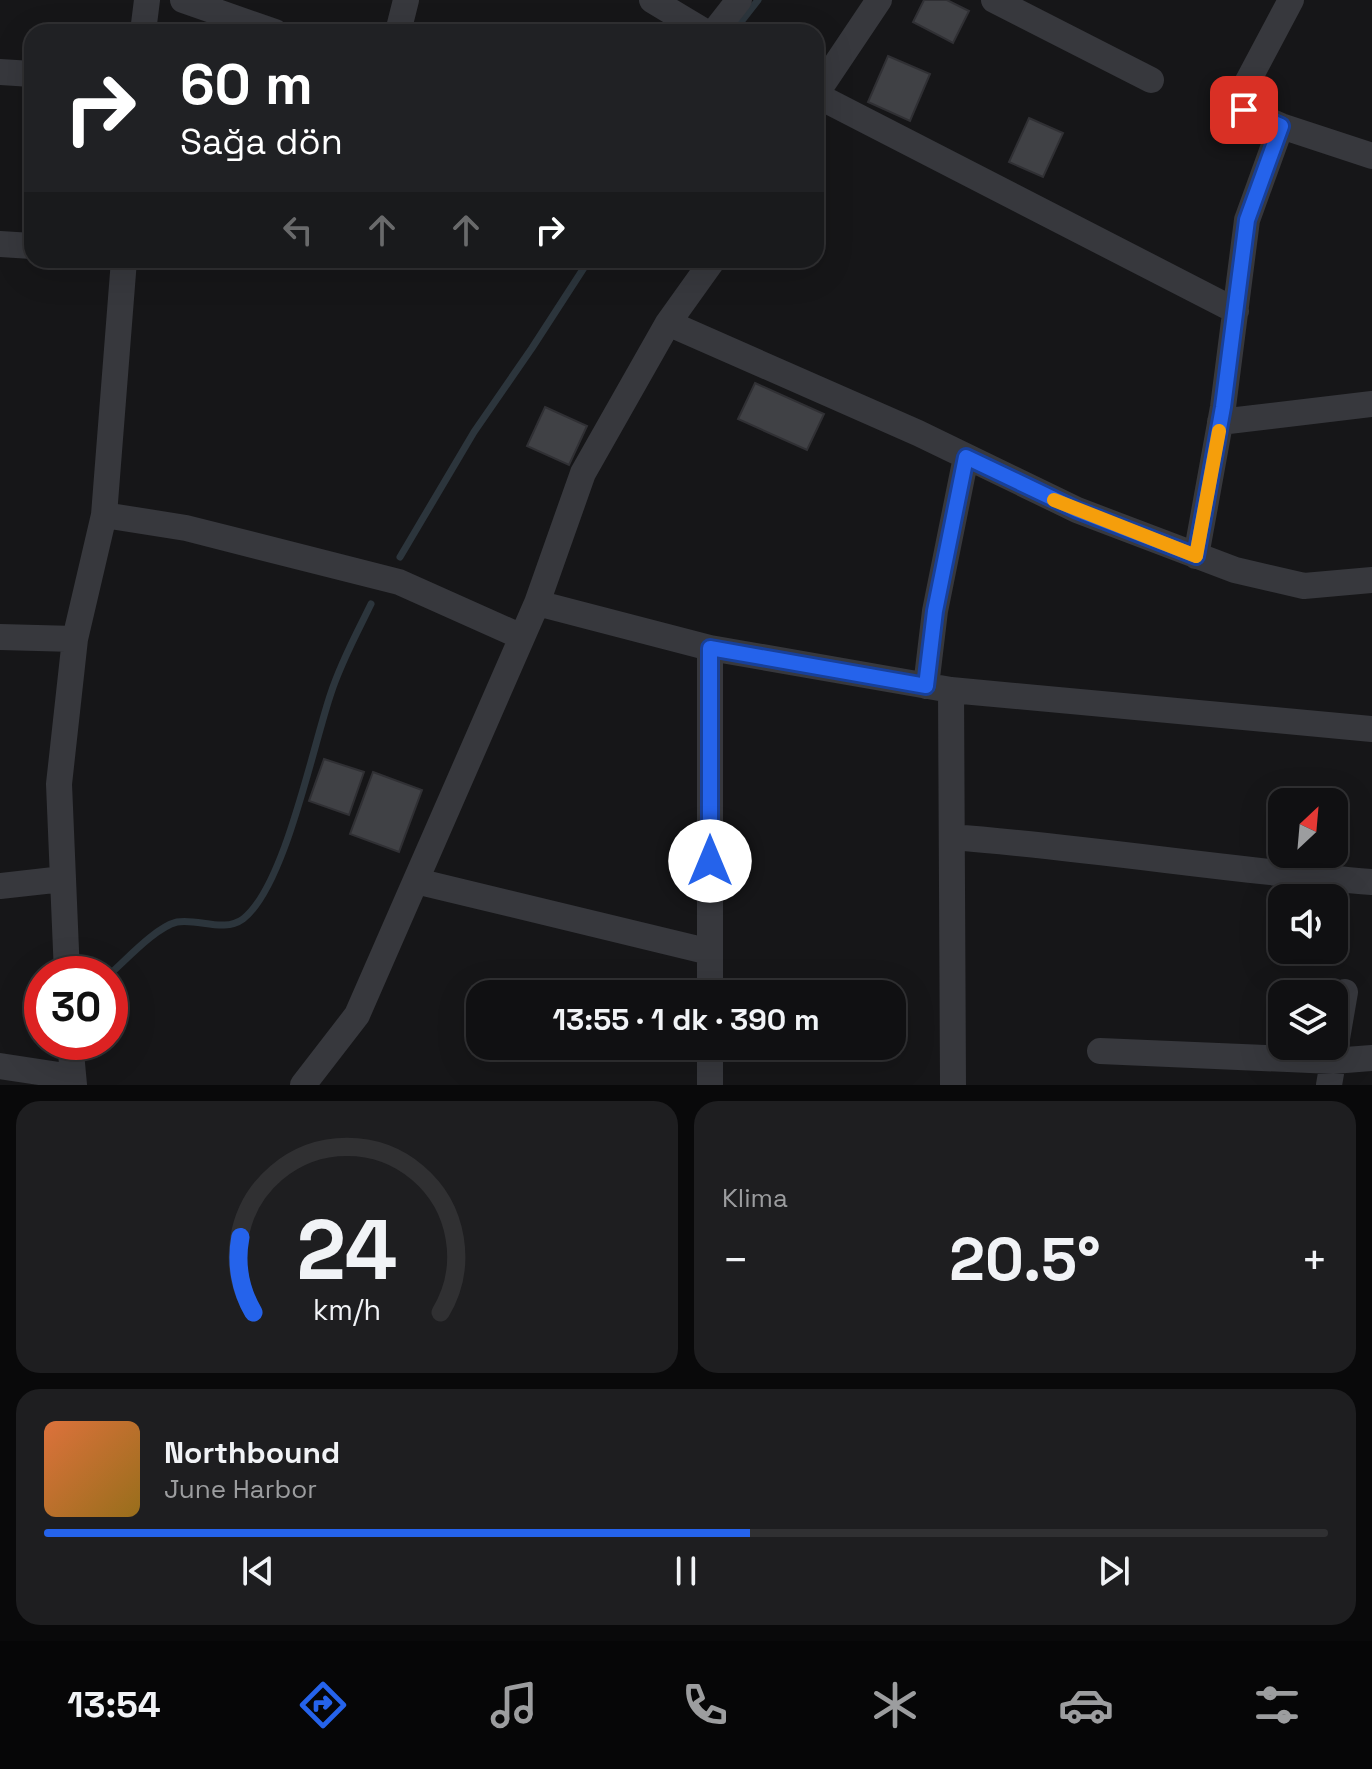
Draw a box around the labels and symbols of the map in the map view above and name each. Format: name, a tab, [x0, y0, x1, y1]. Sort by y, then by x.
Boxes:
pin	[1210, 76, 1278, 144]
north arrow	[1268, 788, 1348, 868]
position arrow	[668, 819, 752, 903]
speed limit sign: 30	[24, 956, 128, 1060]

